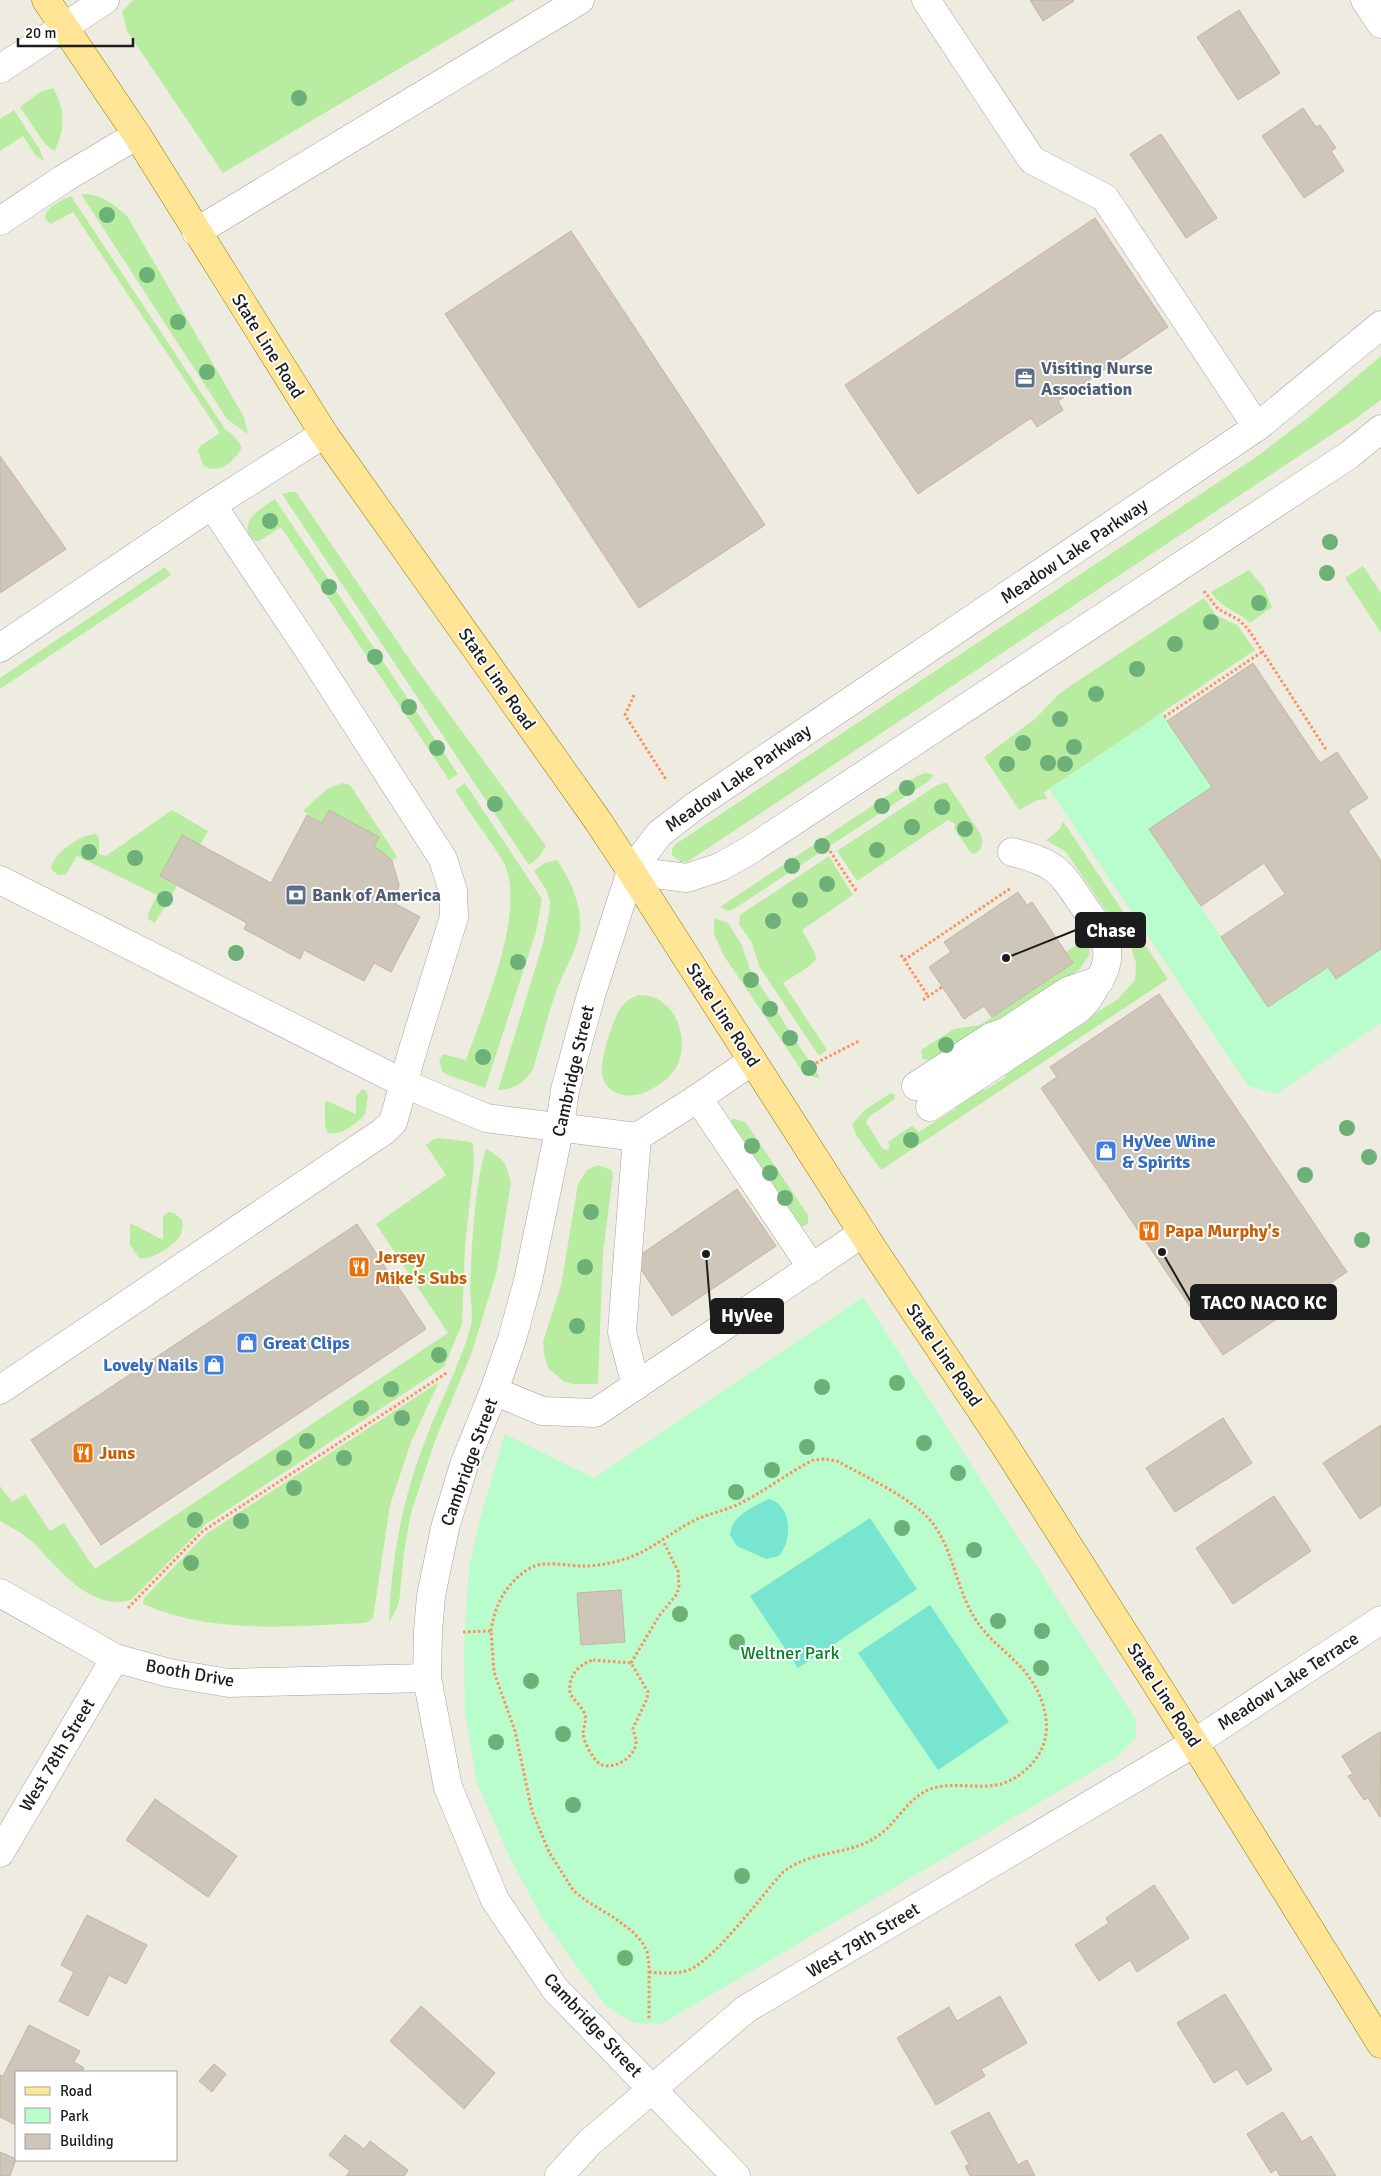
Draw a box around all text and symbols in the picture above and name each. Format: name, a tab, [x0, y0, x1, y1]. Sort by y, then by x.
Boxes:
scale bar	[18, 15, 132, 47]
text: 20 m	[25, 24, 56, 42]
street label: State Line Road	[227, 289, 309, 403]
place label: Visiting Nurse Association	[1041, 357, 1153, 400]
office icon: Visiting Nurse Association	[1013, 366, 1037, 390]
street label: Meadow Lake Parkway	[996, 493, 1152, 608]
street label: State Line Road	[454, 624, 540, 734]
street label: Meadow Lake Parkway	[661, 719, 816, 837]
bank icon: Bank of America	[284, 883, 308, 907]
place label: Bank of America	[312, 884, 441, 906]
callout: Chase	[1076, 913, 1145, 947]
text: Chase	[1086, 919, 1136, 943]
street label: State Line Road	[681, 959, 765, 1071]
street label: Cambridge Street	[547, 1003, 599, 1139]
place label: HyVee Wine & Spirits	[1122, 1130, 1216, 1173]
shop icon: HyVee Wine & Spirits	[1094, 1139, 1118, 1163]
restaurant icon: Papa Murphy's	[1137, 1219, 1161, 1243]
place label: Papa Murphy's	[1165, 1220, 1280, 1242]
place label: Jersey Mike's Subs	[375, 1246, 467, 1289]
restaurant icon: Jersey Mike's Subs	[347, 1255, 371, 1279]
callout: TACO NACO KC	[1191, 1285, 1336, 1319]
text: TACO NACO KC	[1201, 1291, 1327, 1315]
callout: HyVee	[711, 1299, 783, 1333]
street label: State Line Road	[901, 1299, 987, 1411]
text: HyVee	[721, 1304, 773, 1328]
shop icon: Great Clips	[235, 1331, 259, 1355]
place label: Great Clips	[263, 1332, 350, 1354]
shop icon: Lovely Nails	[202, 1353, 226, 1377]
place label: Lovely Nails	[103, 1354, 198, 1376]
street label: Cambridge Street	[436, 1395, 502, 1529]
restaurant icon: Juns	[71, 1441, 95, 1465]
place label: Juns	[99, 1442, 135, 1464]
street label: Meadow Lake Terrace	[1213, 1627, 1363, 1735]
street label: State Line Road	[1122, 1639, 1206, 1751]
park label: Weltner Park	[741, 1642, 839, 1664]
street label: Booth Drive	[144, 1654, 236, 1692]
street label: West 78th Street	[15, 1694, 99, 1816]
street label: West 79th Street	[802, 1898, 924, 1982]
street label: Cambridge Street	[539, 1968, 647, 2082]
legend	[15, 2071, 178, 2161]
text: Road	[60, 2082, 92, 2100]
text: Park	[60, 2107, 89, 2125]
text: Building	[60, 2132, 114, 2150]

